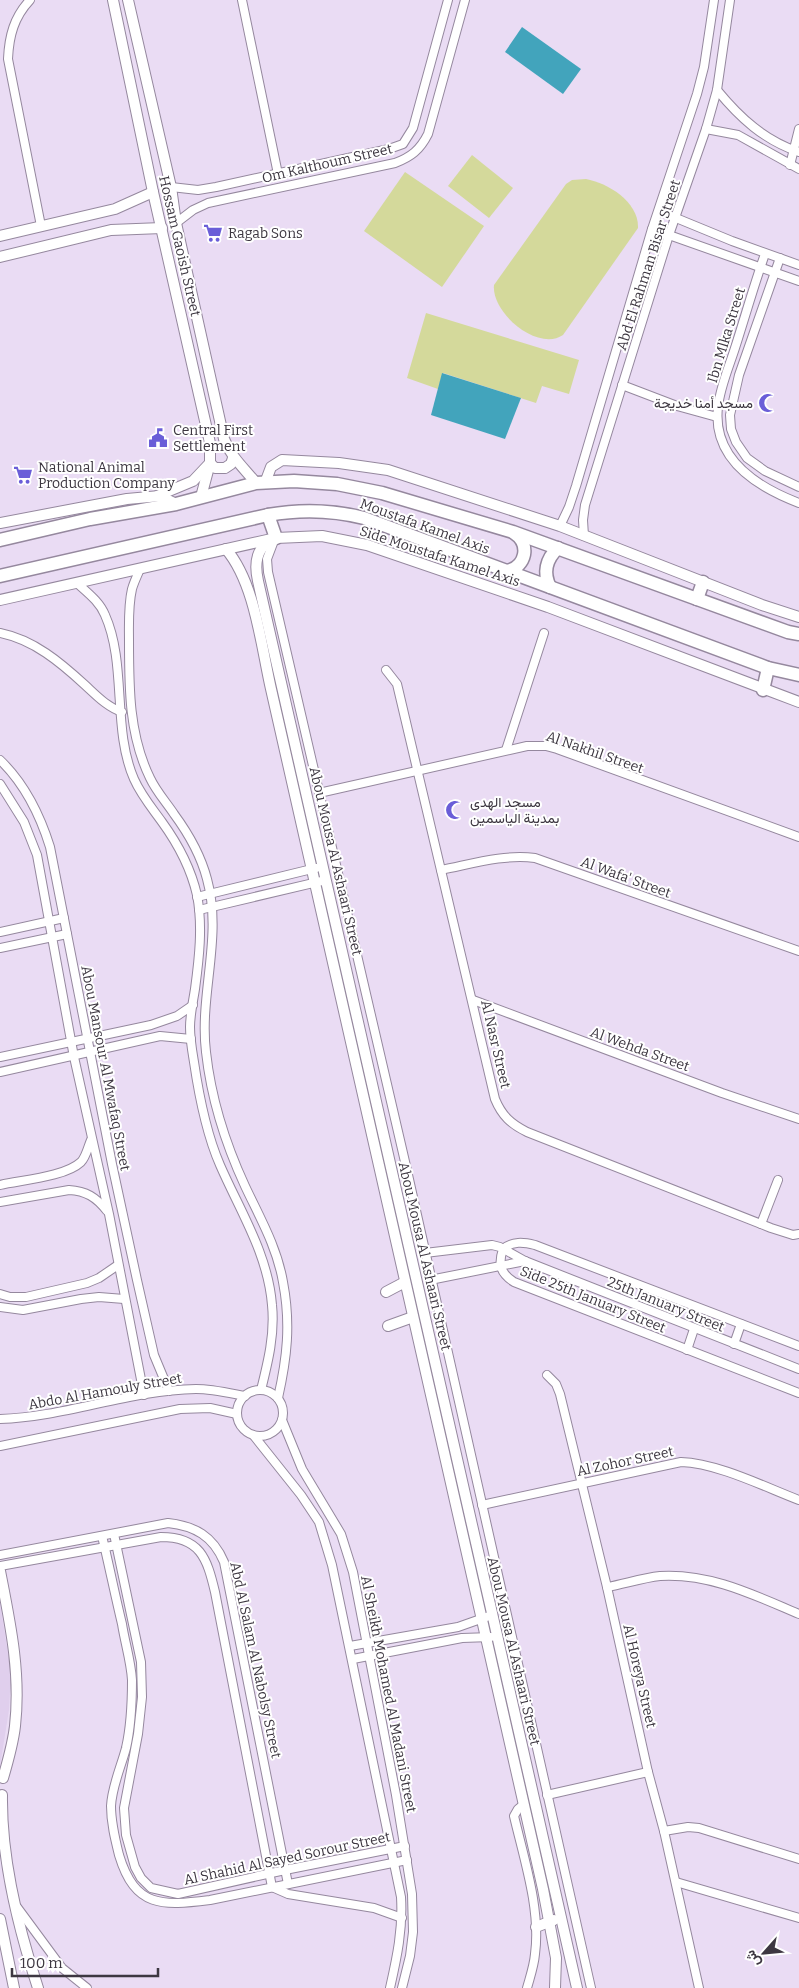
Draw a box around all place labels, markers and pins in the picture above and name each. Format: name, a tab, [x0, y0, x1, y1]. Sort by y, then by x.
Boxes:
supermarket icon: Ragab Sons	[202, 222, 224, 244]
place label: Ragab Sons	[228, 225, 303, 242]
mosque icon: مسجد أمنا خديجة	[757, 392, 779, 414]
place label: مسجد أمنا خديجة	[654, 395, 753, 412]
place label: Central First Settlement	[173, 422, 253, 455]
public building icon: Central First Settlement	[147, 427, 169, 449]
place label: National Animal Production Company	[38, 459, 176, 492]
supermarket icon: National Animal Production Company	[12, 464, 34, 486]
place label: مسجد الهدى بمدينة الياسمين	[470, 794, 559, 827]
mosque icon: مسجد الهدى بمدينة الياسمين	[444, 799, 466, 821]

